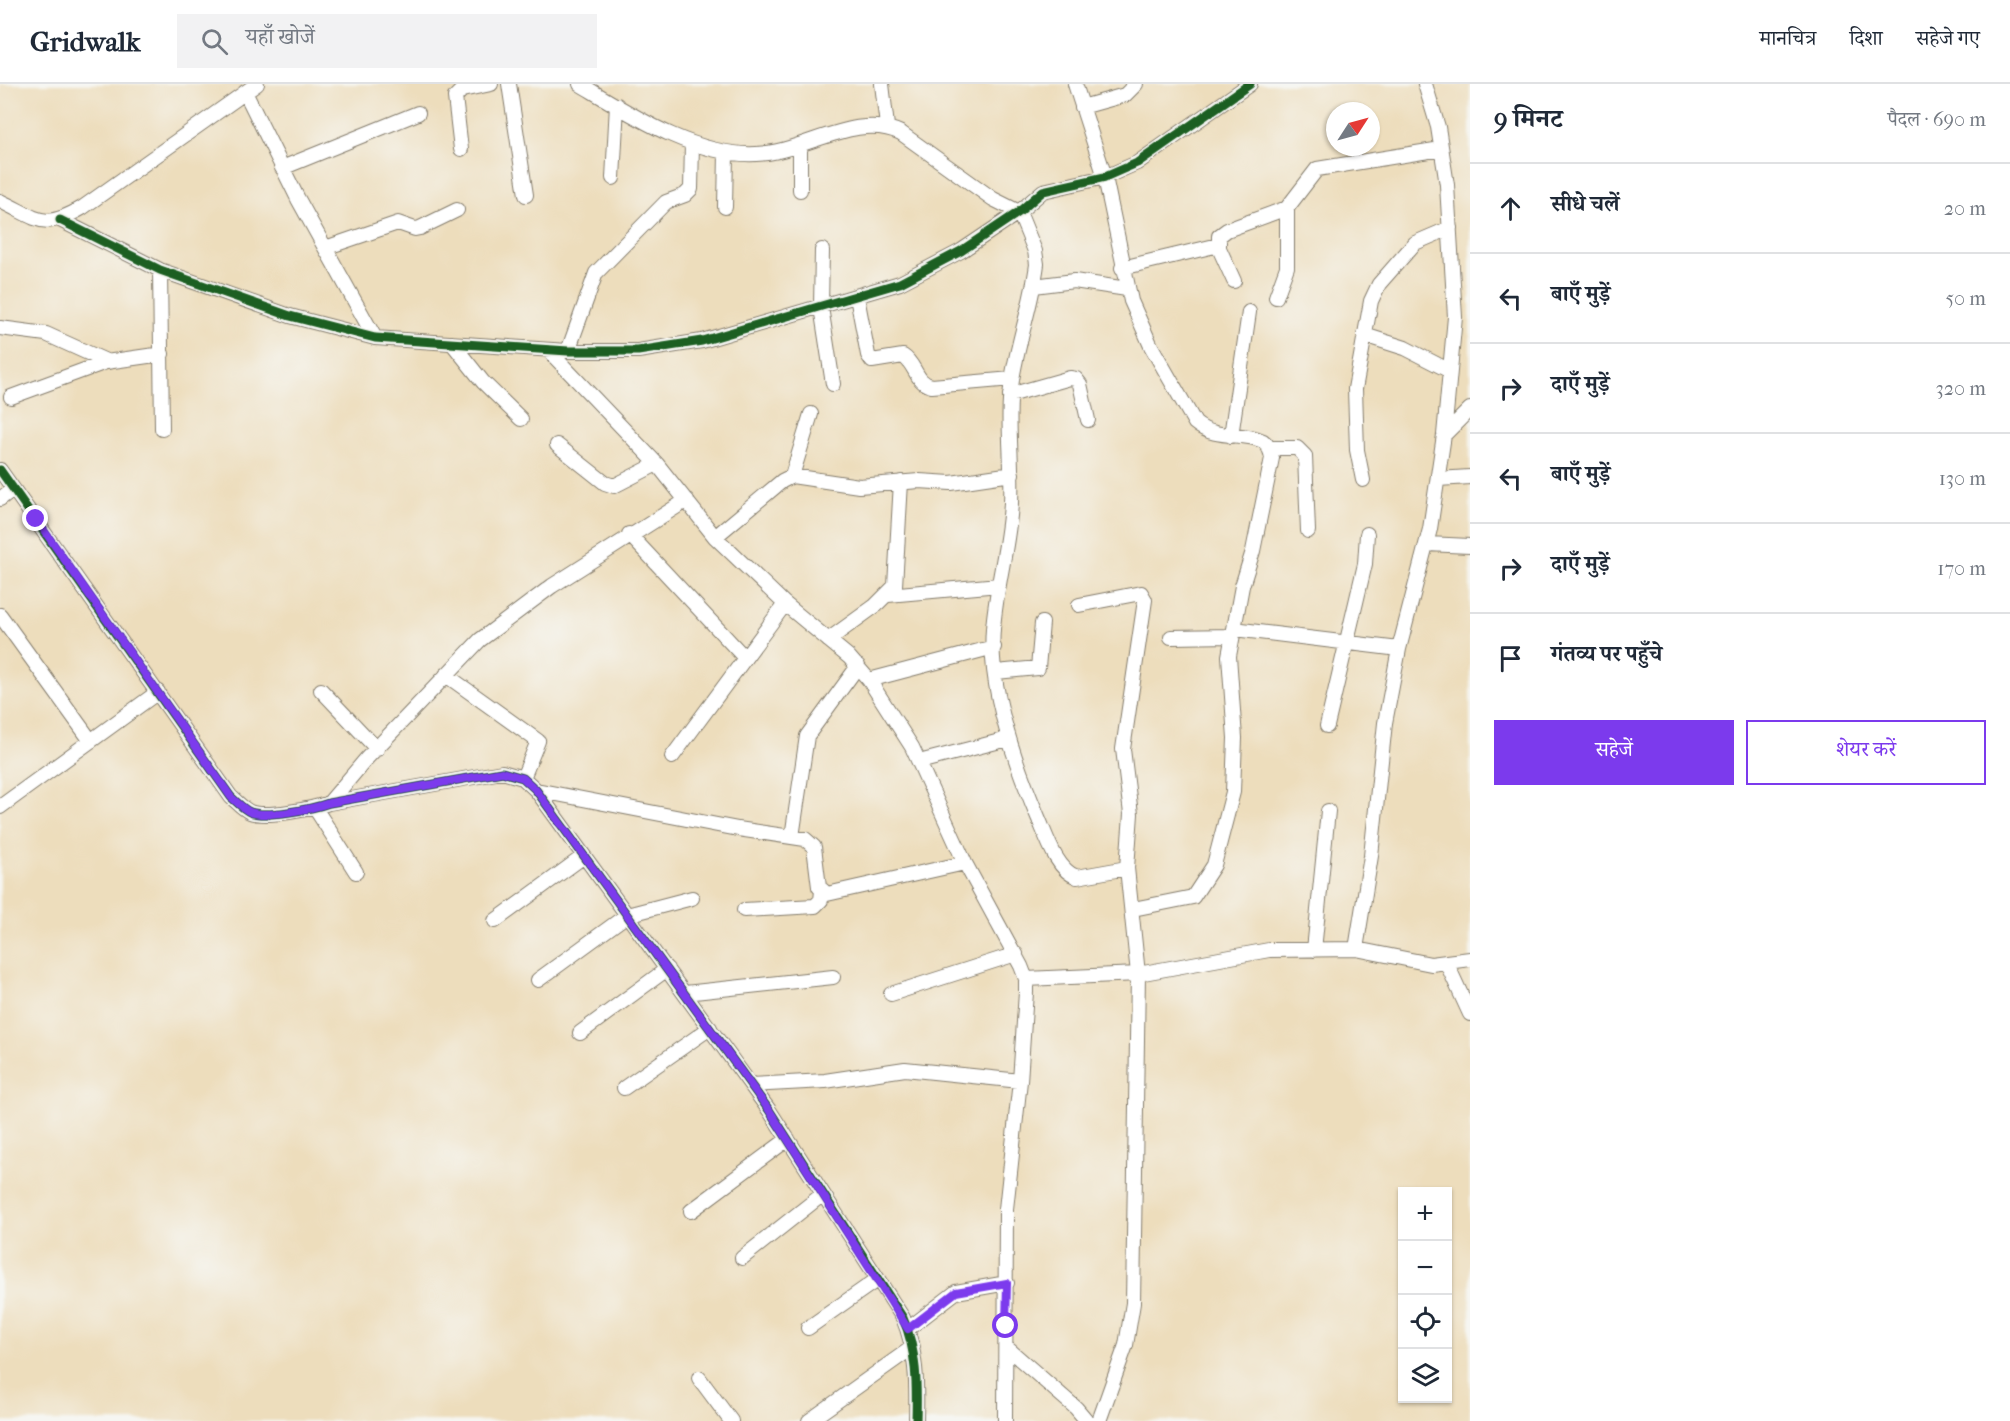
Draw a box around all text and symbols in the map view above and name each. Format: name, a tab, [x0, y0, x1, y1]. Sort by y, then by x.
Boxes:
search box	[177, 14, 597, 68]
text: यहाँ खोजें	[246, 24, 315, 50]
text: Gridwalk	[30, 25, 141, 58]
icon: search	[198, 25, 231, 58]
text: मानचित्र	[1759, 26, 1816, 50]
text: दिशा	[1849, 26, 1883, 50]
text: सहेजे गए	[1916, 26, 1980, 50]
north arrow	[1326, 102, 1380, 156]
text: 9 मिनट	[1494, 103, 1562, 134]
text: पैदल · 690 m	[1887, 108, 1986, 131]
text: सीधे चलें	[1551, 191, 1620, 217]
icon: ahead	[1494, 192, 1527, 225]
text: 20 m	[1944, 197, 1986, 220]
text: बाएँ मुड़ें	[1551, 281, 1610, 307]
icon: left	[1494, 282, 1527, 315]
text: 50 m	[1945, 287, 1986, 310]
text: दाएँ मुड़ें	[1551, 371, 1610, 397]
icon: right	[1494, 372, 1527, 405]
text: 320 m	[1936, 377, 1986, 400]
text: बाएँ मुड़ें	[1551, 461, 1610, 487]
icon: left	[1494, 462, 1527, 495]
text: 130 m	[1939, 467, 1986, 490]
route end	[22, 505, 48, 531]
text: दाएँ मुड़ें	[1551, 551, 1610, 577]
icon: right	[1494, 552, 1527, 585]
text: 170 m	[1937, 557, 1986, 580]
text: गंतव्य पर पहुँचे	[1551, 641, 1662, 667]
icon: arrive	[1494, 642, 1527, 675]
button: सहेजें	[1494, 720, 1734, 785]
button: शेयर करें	[1746, 720, 1986, 785]
map controls	[1398, 1187, 1452, 1403]
button: +	[1398, 1187, 1452, 1241]
button: −	[1398, 1241, 1452, 1295]
button: locate	[1398, 1295, 1452, 1349]
route start	[992, 1312, 1018, 1338]
button: layers	[1398, 1349, 1452, 1403]

